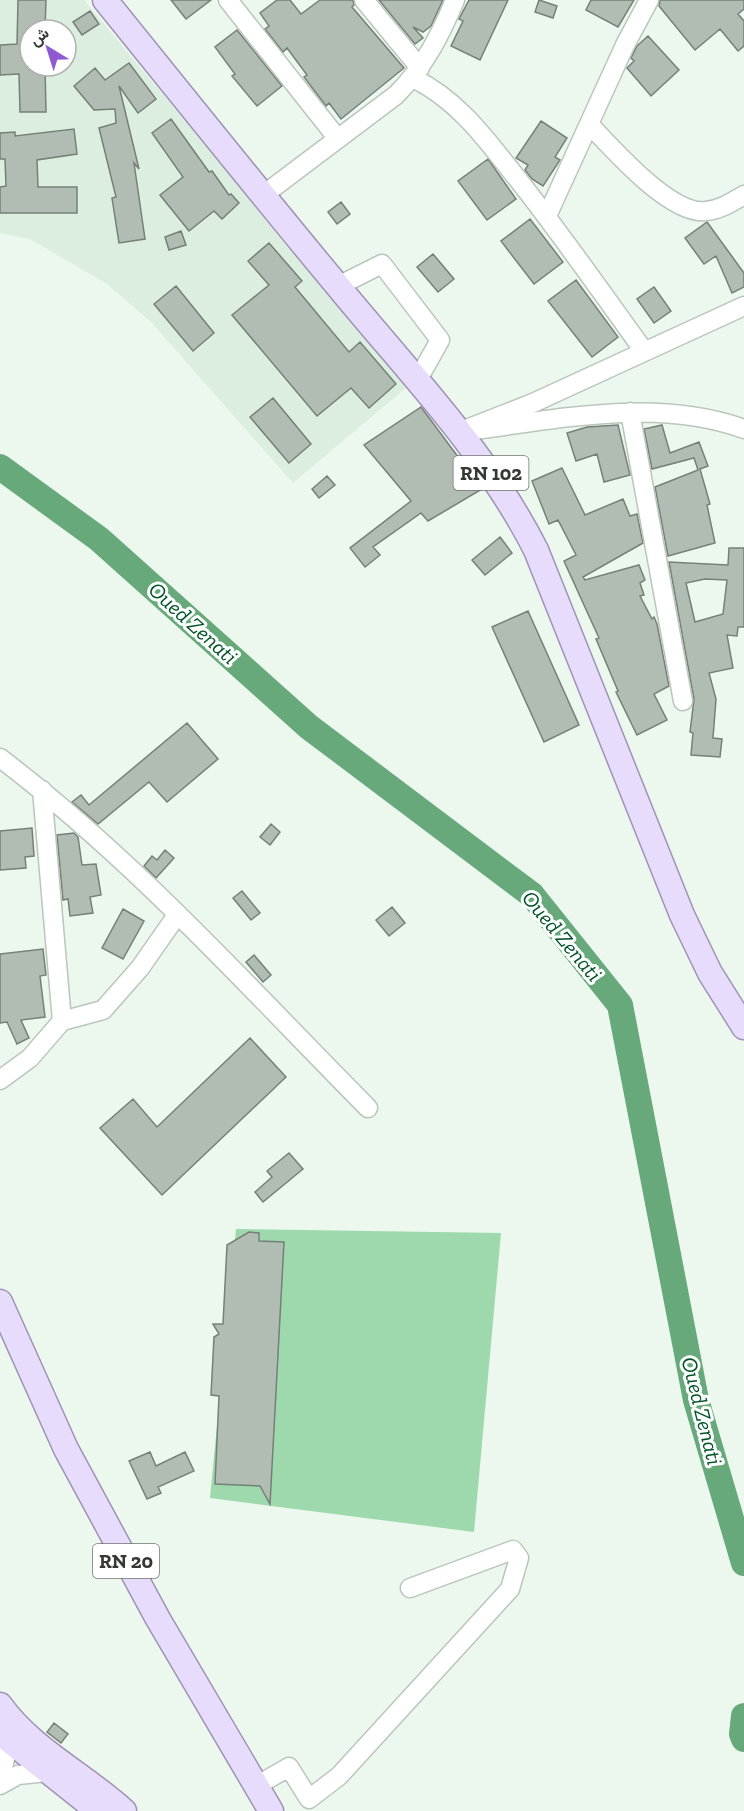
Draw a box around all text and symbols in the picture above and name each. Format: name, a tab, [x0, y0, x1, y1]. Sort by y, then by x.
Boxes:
north arrow	[18, 18, 78, 78]
text: ش	[26, 23, 53, 50]
road number: RN 102	[454, 456, 528, 490]
water label: Oued Zenati	[143, 576, 243, 670]
water label: Oued Zenati	[516, 885, 608, 987]
water label: Oued Zenati	[676, 1354, 728, 1468]
road number: RN 20	[93, 1544, 159, 1578]

